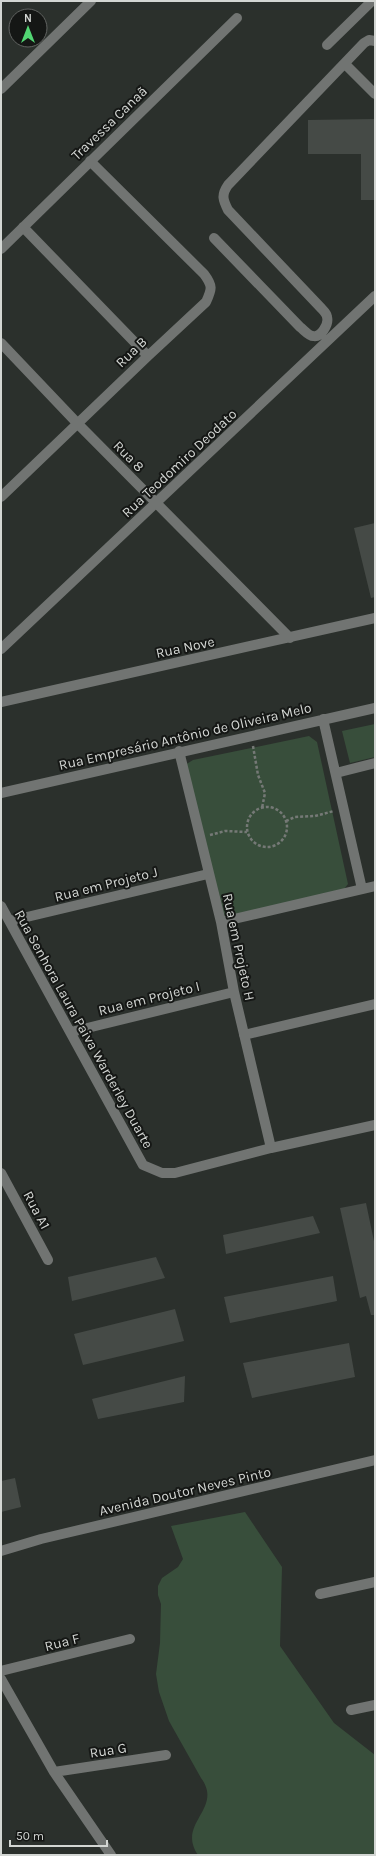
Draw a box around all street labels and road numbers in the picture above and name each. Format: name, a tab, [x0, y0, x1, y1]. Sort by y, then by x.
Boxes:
street label: Travessa Canaã	[68, 83, 151, 164]
street label: Rua B	[112, 333, 150, 371]
street label: Rua Teodomiro Deodato	[118, 406, 240, 521]
street label: Rua 8	[110, 437, 148, 475]
street label: Rua Nove	[154, 633, 216, 662]
street label: Rua Empresário Antônio de Oliveira Melo	[57, 699, 313, 774]
street label: Rua em Projeto J	[53, 863, 159, 906]
street label: Rua em Projeto H	[219, 892, 258, 1002]
street label: Rua Senhora Laura Paiva Warderley Duarte	[11, 907, 156, 1152]
street label: Rua em Projeto I	[97, 978, 202, 1019]
street label: Rua A1	[19, 1188, 54, 1232]
street label: Avenida Doutor Neves Pinto	[98, 1463, 273, 1520]
street label: Rua F	[43, 1630, 81, 1655]
street label: Rua G	[88, 1739, 128, 1762]

